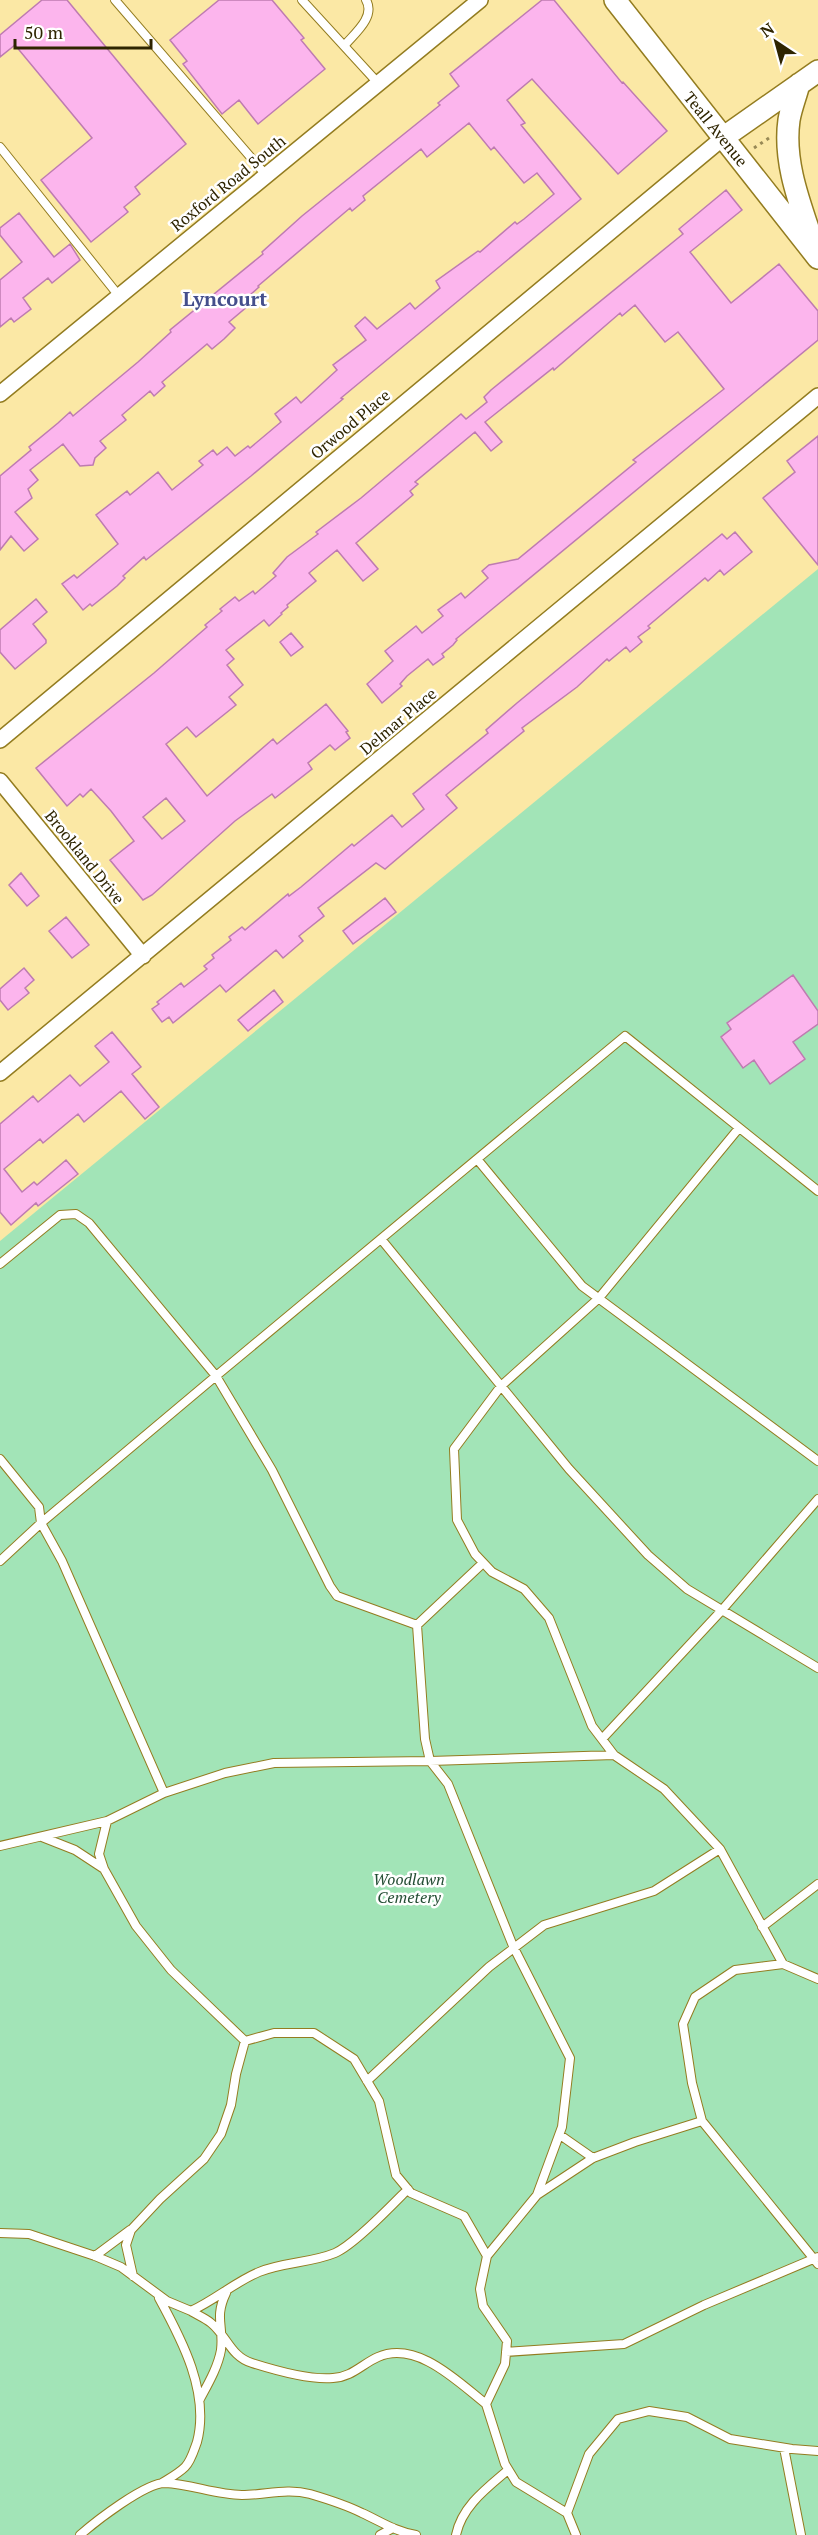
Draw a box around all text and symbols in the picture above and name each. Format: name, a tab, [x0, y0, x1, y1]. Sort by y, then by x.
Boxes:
scale bar	[15, 12, 152, 50]
north arrow	[746, 12, 806, 72]
text: N	[756, 17, 779, 42]
text: 50 m	[24, 20, 64, 44]
street label: Teall Avenue	[679, 87, 753, 171]
street label: Roxford Road South	[166, 130, 290, 236]
district label: Lyncourt	[183, 285, 267, 312]
street label: Orwood Place	[305, 384, 395, 464]
street label: Delmar Place	[355, 682, 441, 760]
street label: Brookland Drive	[40, 805, 130, 909]
park label: Woodlawn Cemetery	[373, 1868, 445, 1908]

